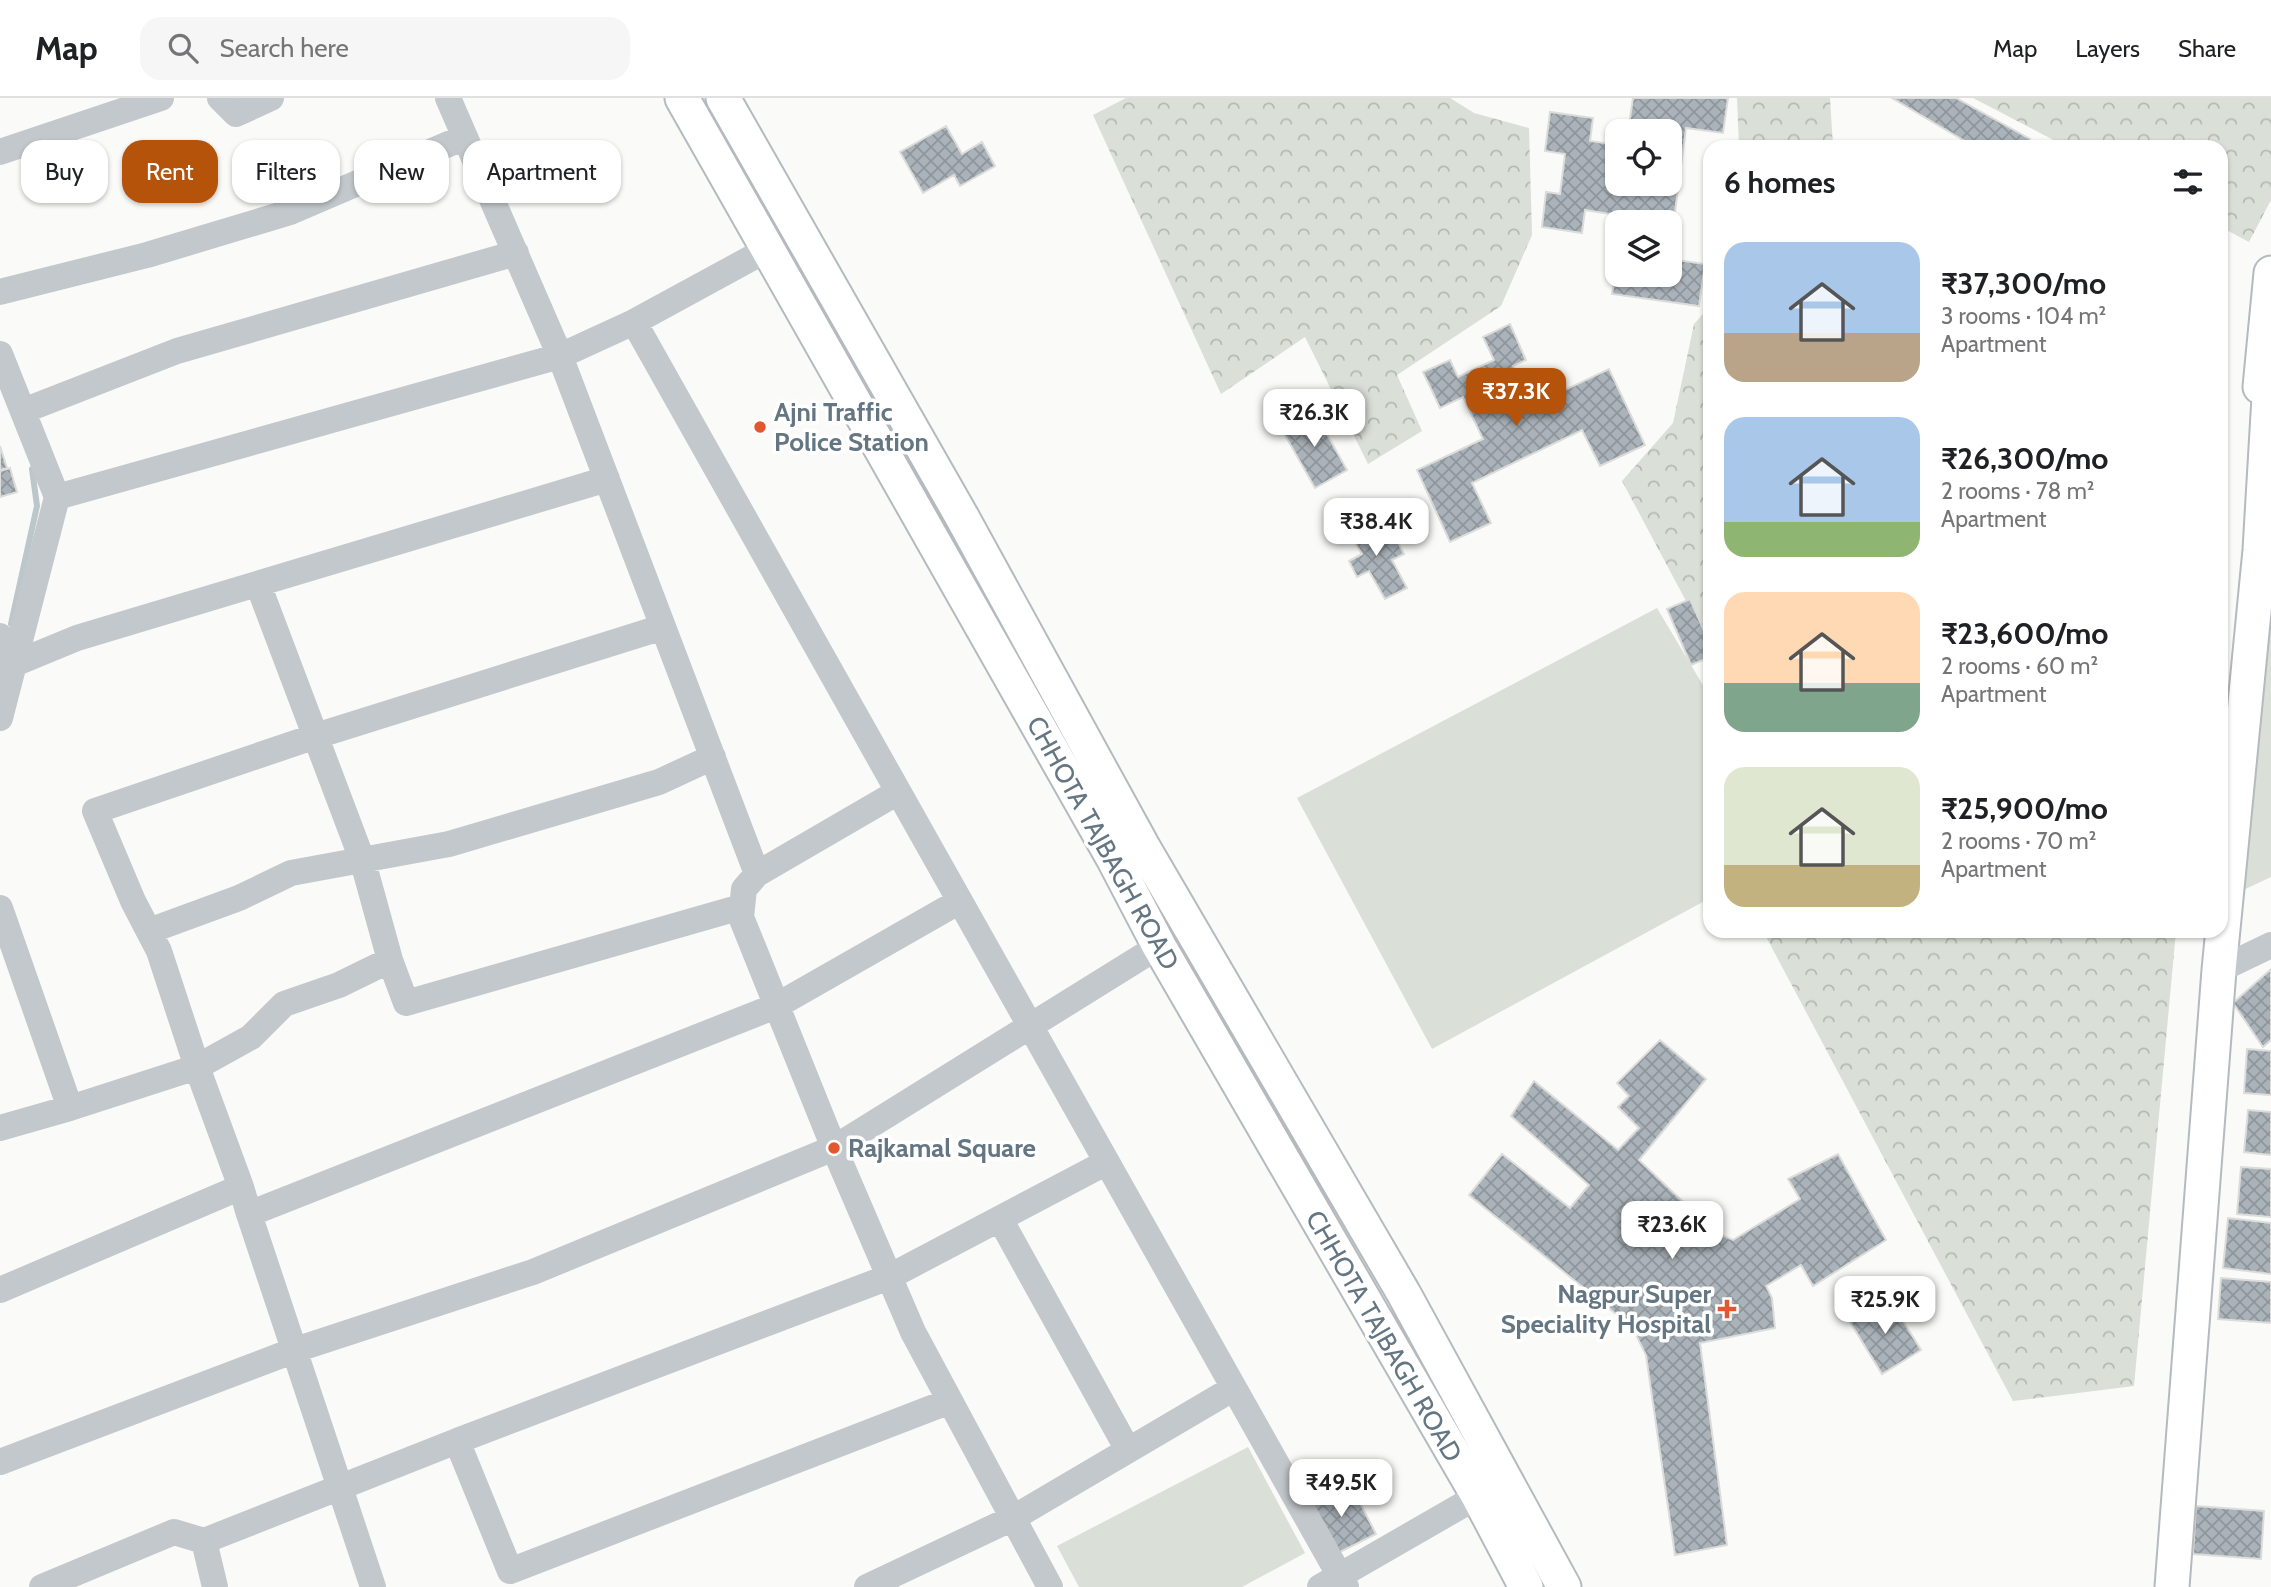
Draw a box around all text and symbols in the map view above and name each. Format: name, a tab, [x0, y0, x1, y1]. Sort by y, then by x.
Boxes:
search box	[140, 17, 630, 80]
text: Map	[35, 28, 98, 68]
icon: search	[164, 29, 202, 67]
text: Search here	[220, 32, 349, 64]
text: Map	[1993, 34, 2037, 63]
text: Layers	[2075, 34, 2140, 63]
text: Share	[2178, 34, 2236, 63]
map controls	[1605, 119, 1682, 287]
button: locate	[1605, 119, 1682, 196]
chip: Buy	[21, 140, 108, 203]
chip: Rent	[122, 140, 218, 203]
chip: Filters	[232, 140, 340, 203]
chip: New	[354, 140, 449, 203]
chip: Apartment	[463, 140, 621, 203]
icon: filters	[2169, 163, 2207, 201]
text: 6 homes	[1724, 164, 1835, 201]
button: layers	[1605, 210, 1682, 287]
text: ₹37,300/mo	[1941, 265, 2106, 302]
icon: home	[1780, 270, 1864, 354]
text: 3 rooms · 104 m²	[1941, 302, 2106, 330]
text: Apartment	[1941, 330, 2046, 358]
pin: ₹37.3K	[1459, 368, 1573, 428]
text: ₹37.3K	[1482, 377, 1550, 405]
pin: ₹26.3K	[1257, 390, 1371, 449]
place label: Ajni Traffic Police Station	[774, 396, 929, 458]
text: ₹26.3K	[1279, 398, 1349, 426]
marker: Ajni Traffic Police Station	[752, 419, 768, 435]
text: ₹26,300/mo	[1941, 440, 2108, 477]
icon: home	[1780, 445, 1864, 529]
text: 2 rooms · 78 m²	[1941, 477, 2095, 505]
pin: ₹38.4K	[1319, 498, 1433, 558]
text: Apartment	[1941, 505, 2046, 533]
text: ₹38.4K	[1340, 507, 1412, 535]
text: ₹23,600/mo	[1941, 615, 2108, 652]
icon: home	[1780, 620, 1864, 704]
text: 2 rooms · 60 m²	[1941, 652, 2098, 680]
text: Apartment	[1941, 680, 2046, 708]
street label: CHHOTA TAJBAGH ROAD	[1020, 711, 1186, 975]
text: ₹25,900/mo	[1941, 790, 2108, 827]
icon: home	[1780, 795, 1864, 879]
text: 2 rooms · 70 m²	[1941, 827, 2096, 855]
text: Apartment	[1941, 855, 2046, 883]
place label: Rajkamal Square	[848, 1132, 1036, 1164]
marker: Rajkamal Square	[826, 1140, 842, 1156]
pin: ₹23.6K	[1615, 1202, 1729, 1261]
street label: CHHOTA TAJBAGH ROAD	[1299, 1205, 1469, 1467]
text: ₹23.6K	[1637, 1210, 1707, 1238]
pin: ₹25.9K	[1828, 1276, 1942, 1336]
place label: Nagpur Super Speciality Hospital	[1501, 1278, 1711, 1340]
text: ₹25.9K	[1850, 1285, 1920, 1313]
marker: Nagpur Super Speciality Hospital	[1717, 1299, 1737, 1319]
pin: ₹49.5K	[1284, 1460, 1398, 1519]
text: ₹49.5K	[1305, 1468, 1377, 1496]

